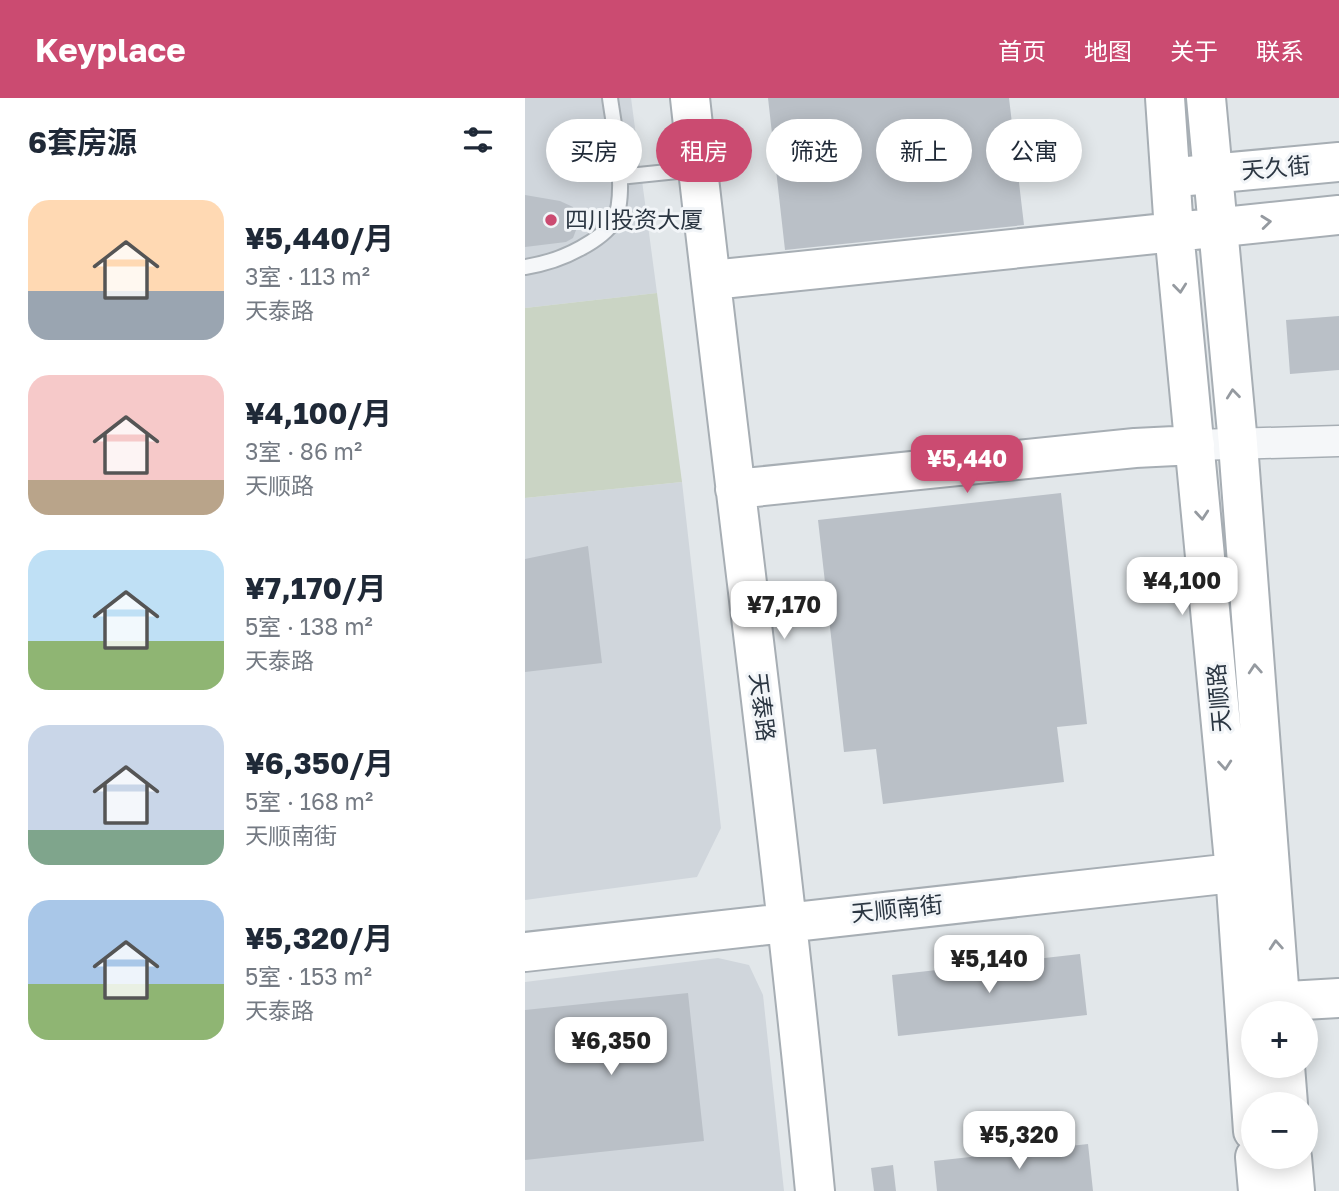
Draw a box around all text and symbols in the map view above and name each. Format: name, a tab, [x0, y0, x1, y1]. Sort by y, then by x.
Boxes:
text: Keyplace	[35, 30, 186, 69]
text: 首页	[998, 36, 1046, 65]
text: 地图	[1084, 36, 1132, 65]
text: 关于	[1170, 36, 1218, 65]
text: 联系	[1256, 36, 1304, 65]
chip: 买房	[546, 119, 642, 182]
chip: 租房	[656, 119, 752, 182]
chip: 筛选	[766, 119, 862, 182]
chip: 新上	[876, 119, 972, 182]
chip: 公寓	[986, 119, 1082, 182]
icon: filters	[459, 121, 497, 159]
text: 6套房源	[28, 124, 137, 160]
street label: 天久街	[1240, 150, 1312, 184]
place label: 四川投资大厦	[565, 205, 703, 233]
marker: 四川投资大厦	[543, 212, 559, 228]
one-way arrow	[1261, 215, 1272, 230]
text: ¥5,440/月	[245, 220, 394, 256]
icon: home	[84, 228, 168, 312]
text: 3室 · 113 m²	[245, 262, 370, 290]
one-way arrow	[1172, 283, 1187, 294]
text: 天泰路	[245, 296, 314, 324]
one-way arrow	[1226, 388, 1241, 399]
text: ¥4,100/月	[245, 395, 392, 431]
icon: home	[84, 403, 168, 487]
pin: ¥5,440	[910, 436, 1024, 495]
text: 3室 · 86 m²	[245, 437, 362, 465]
text: ¥5,440	[927, 444, 1007, 472]
text: 天顺路	[245, 471, 314, 499]
one-way arrow	[1194, 509, 1209, 520]
pin: ¥4,100	[1125, 558, 1239, 617]
text: ¥4,100	[1143, 566, 1221, 594]
text: ¥7,170/月	[245, 570, 386, 606]
icon: home	[84, 578, 168, 662]
pin: ¥7,170	[727, 582, 841, 641]
text: ¥7,170	[747, 590, 821, 618]
text: 5室 · 138 m²	[245, 612, 373, 640]
text: 天泰路	[245, 646, 314, 674]
street label: 天顺路	[1201, 662, 1235, 734]
one-way arrow	[1248, 664, 1263, 675]
street label: 天泰路	[745, 671, 781, 743]
text: ¥6,350/月	[245, 745, 394, 781]
icon: home	[84, 753, 168, 837]
one-way arrow	[1217, 760, 1232, 771]
text: 5室 · 168 m²	[245, 787, 373, 815]
text: 天顺南街	[245, 821, 337, 849]
street label: 天顺南街	[850, 889, 944, 927]
text: ¥5,320/月	[245, 920, 393, 956]
icon: home	[84, 928, 168, 1012]
pin: ¥5,140	[932, 936, 1046, 995]
one-way arrow	[1269, 939, 1284, 950]
text: ¥5,140	[950, 944, 1028, 972]
text: 5室 · 153 m²	[245, 962, 372, 990]
text: 天泰路	[245, 996, 314, 1024]
map controls	[1241, 1001, 1318, 1169]
button: +	[1241, 1001, 1318, 1078]
pin: ¥6,350	[554, 1018, 668, 1077]
text: ¥6,350	[571, 1026, 651, 1054]
button: −	[1241, 1092, 1318, 1169]
pin: ¥5,320	[962, 1112, 1076, 1171]
text: ¥5,320	[979, 1120, 1059, 1148]

